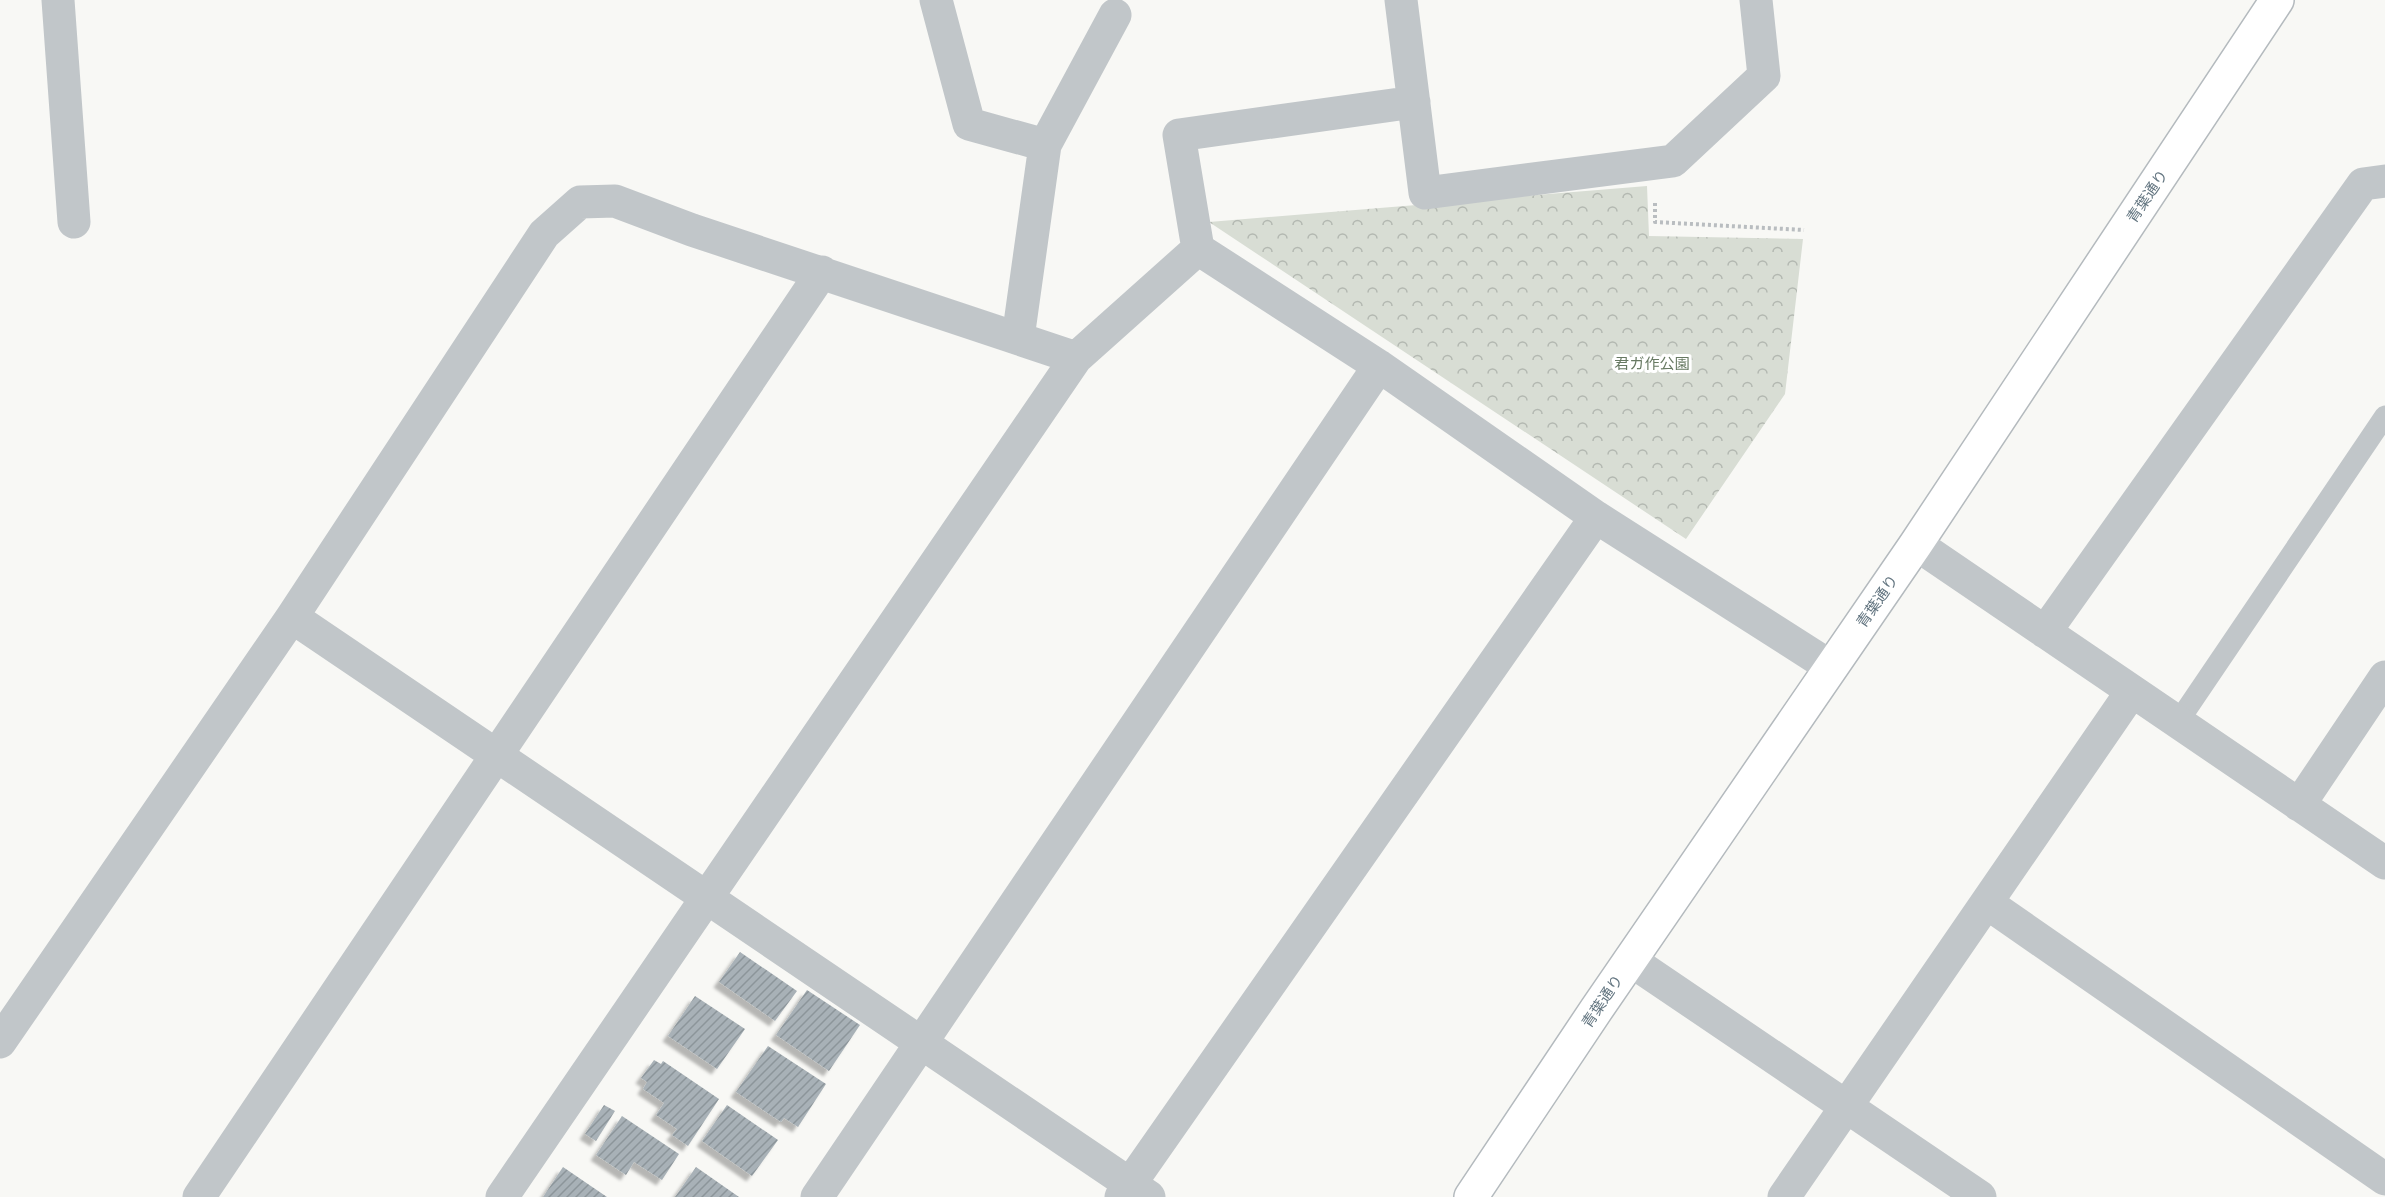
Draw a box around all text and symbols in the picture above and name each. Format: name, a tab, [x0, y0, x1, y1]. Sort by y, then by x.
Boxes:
street label: 青葉通り	[2122, 165, 2172, 227]
park label: 君ガ作公園	[1614, 353, 1690, 374]
street label: 青葉通り	[1851, 570, 1903, 632]
street label: 青葉通り	[1577, 970, 1627, 1032]

